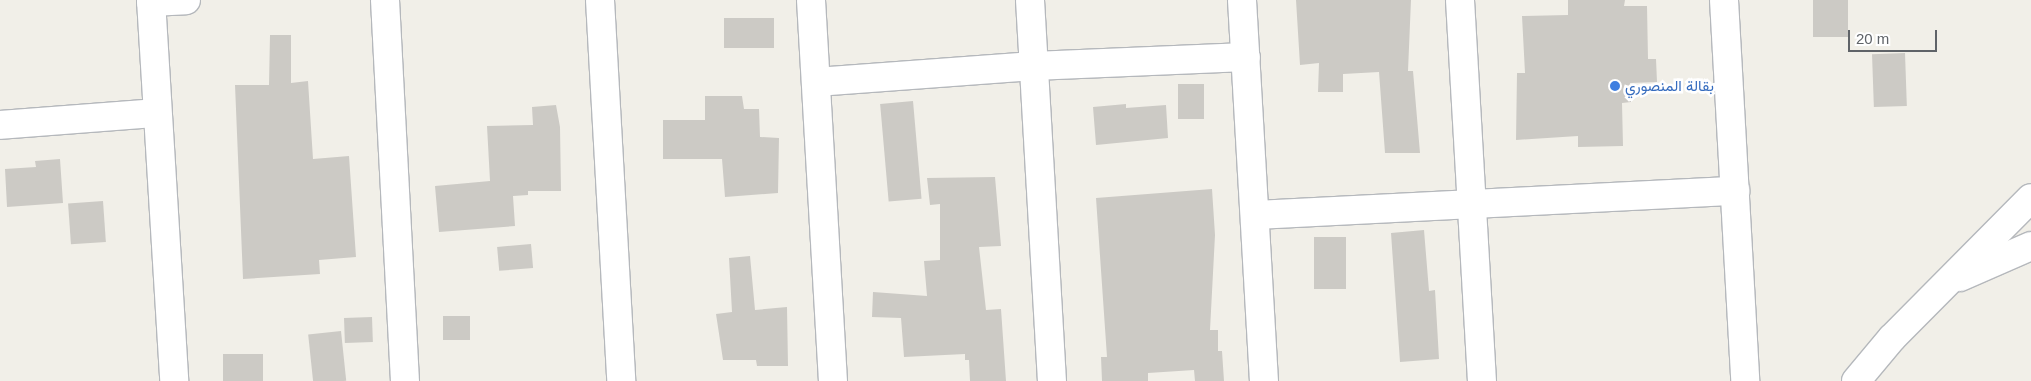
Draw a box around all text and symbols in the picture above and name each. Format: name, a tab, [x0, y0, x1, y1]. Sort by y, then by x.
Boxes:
scale bar	[1851, 20, 1940, 52]
text: 20 m	[1856, 30, 1889, 47]
place label: بقالة المنصوري	[1625, 77, 1714, 95]
marker: بقالة المنصوري	[1609, 80, 1621, 92]

